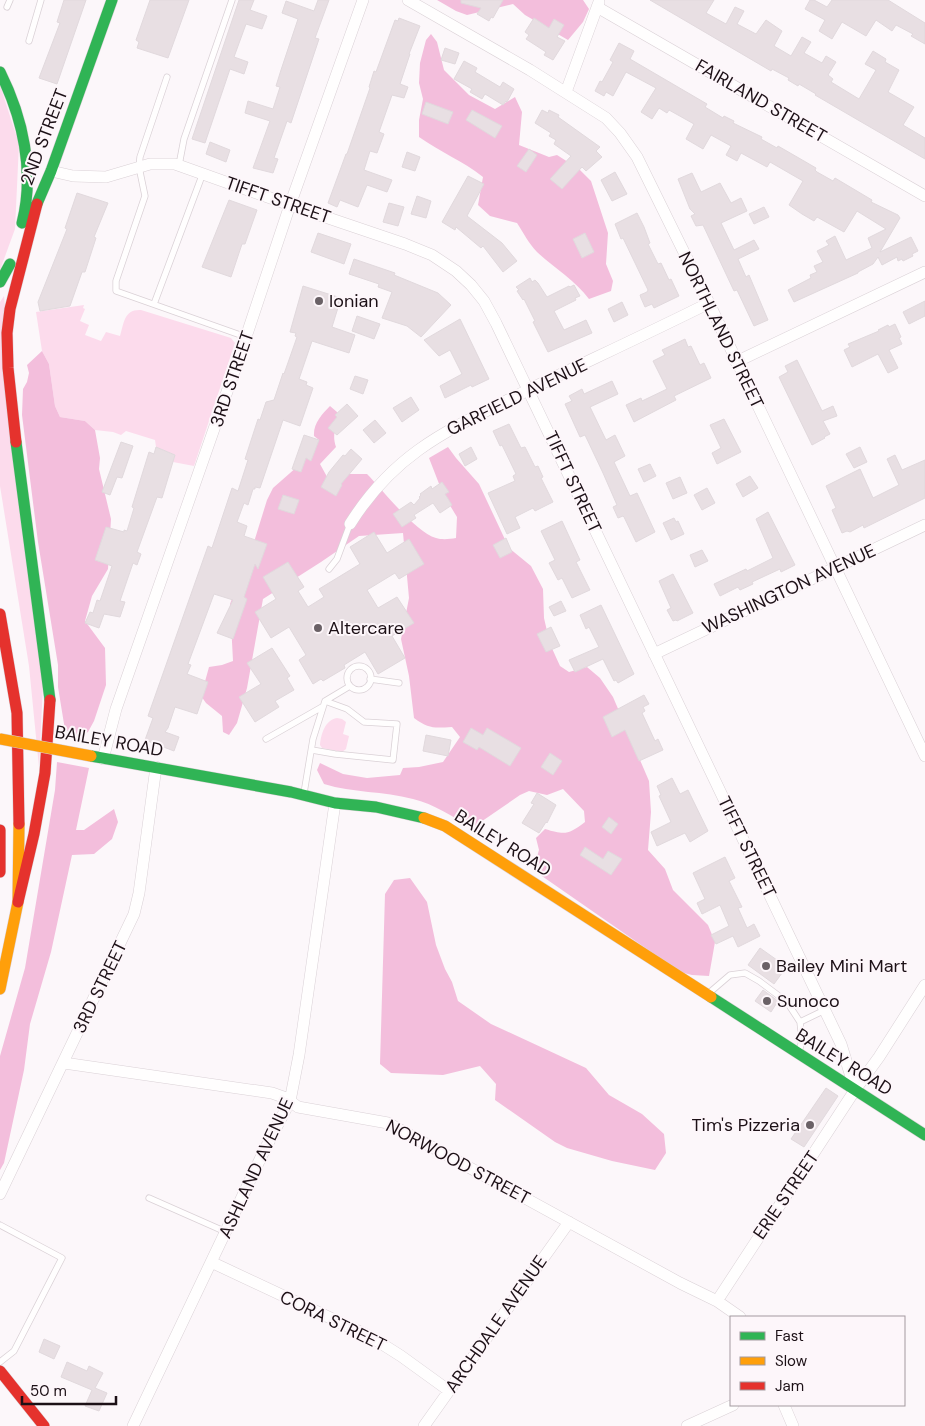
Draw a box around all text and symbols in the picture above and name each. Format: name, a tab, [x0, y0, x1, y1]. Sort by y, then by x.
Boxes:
street label: FAIRLAND STREET	[691, 54, 831, 148]
street label: 2ND STREET	[15, 85, 73, 189]
street label: TIFFT STREET	[222, 171, 334, 229]
street label: NORTHLAND STREET	[673, 248, 769, 412]
place label: Ionian	[329, 289, 379, 313]
marker: Ionian	[313, 295, 325, 307]
street label: 3RD STREET	[204, 328, 260, 430]
street label: GARFIELD AVENUE	[443, 353, 591, 441]
street label: TIFFT STREET	[539, 427, 607, 537]
street label: WASHINGTON AVENUE	[698, 538, 880, 640]
place label: Altercare	[328, 616, 404, 640]
marker: Altercare	[312, 622, 324, 634]
street label: BAILEY ROAD	[53, 720, 165, 762]
street label: TIFFT STREET	[712, 792, 782, 902]
street label: BAILEY ROAD	[450, 804, 556, 882]
street label: 3RD STREET	[67, 937, 133, 1037]
place label: Bailey Mini Mart	[776, 954, 907, 978]
marker: Bailey Mini Mart	[760, 960, 772, 972]
place label: Sunoco	[777, 989, 840, 1013]
marker: Sunoco	[761, 995, 773, 1007]
street label: BAILEY ROAD	[791, 1023, 897, 1101]
street label: ASHLAND AVENUE	[213, 1094, 299, 1242]
place label: Tim's Pizzeria	[692, 1113, 800, 1137]
street label: NORWOOD STREET	[382, 1114, 534, 1210]
marker: Tim's Pizzeria	[804, 1119, 816, 1131]
street label: ERIE STREET	[748, 1146, 824, 1244]
street label: ARCHDALE AVENUE	[440, 1251, 552, 1397]
street label: CORA STREET	[276, 1285, 390, 1357]
legend	[730, 1316, 905, 1406]
text: Fast	[775, 1326, 804, 1346]
text: Slow	[775, 1351, 808, 1371]
scale bar	[22, 1374, 116, 1406]
text: Jam	[775, 1376, 804, 1396]
text: 50 m	[30, 1381, 67, 1401]

